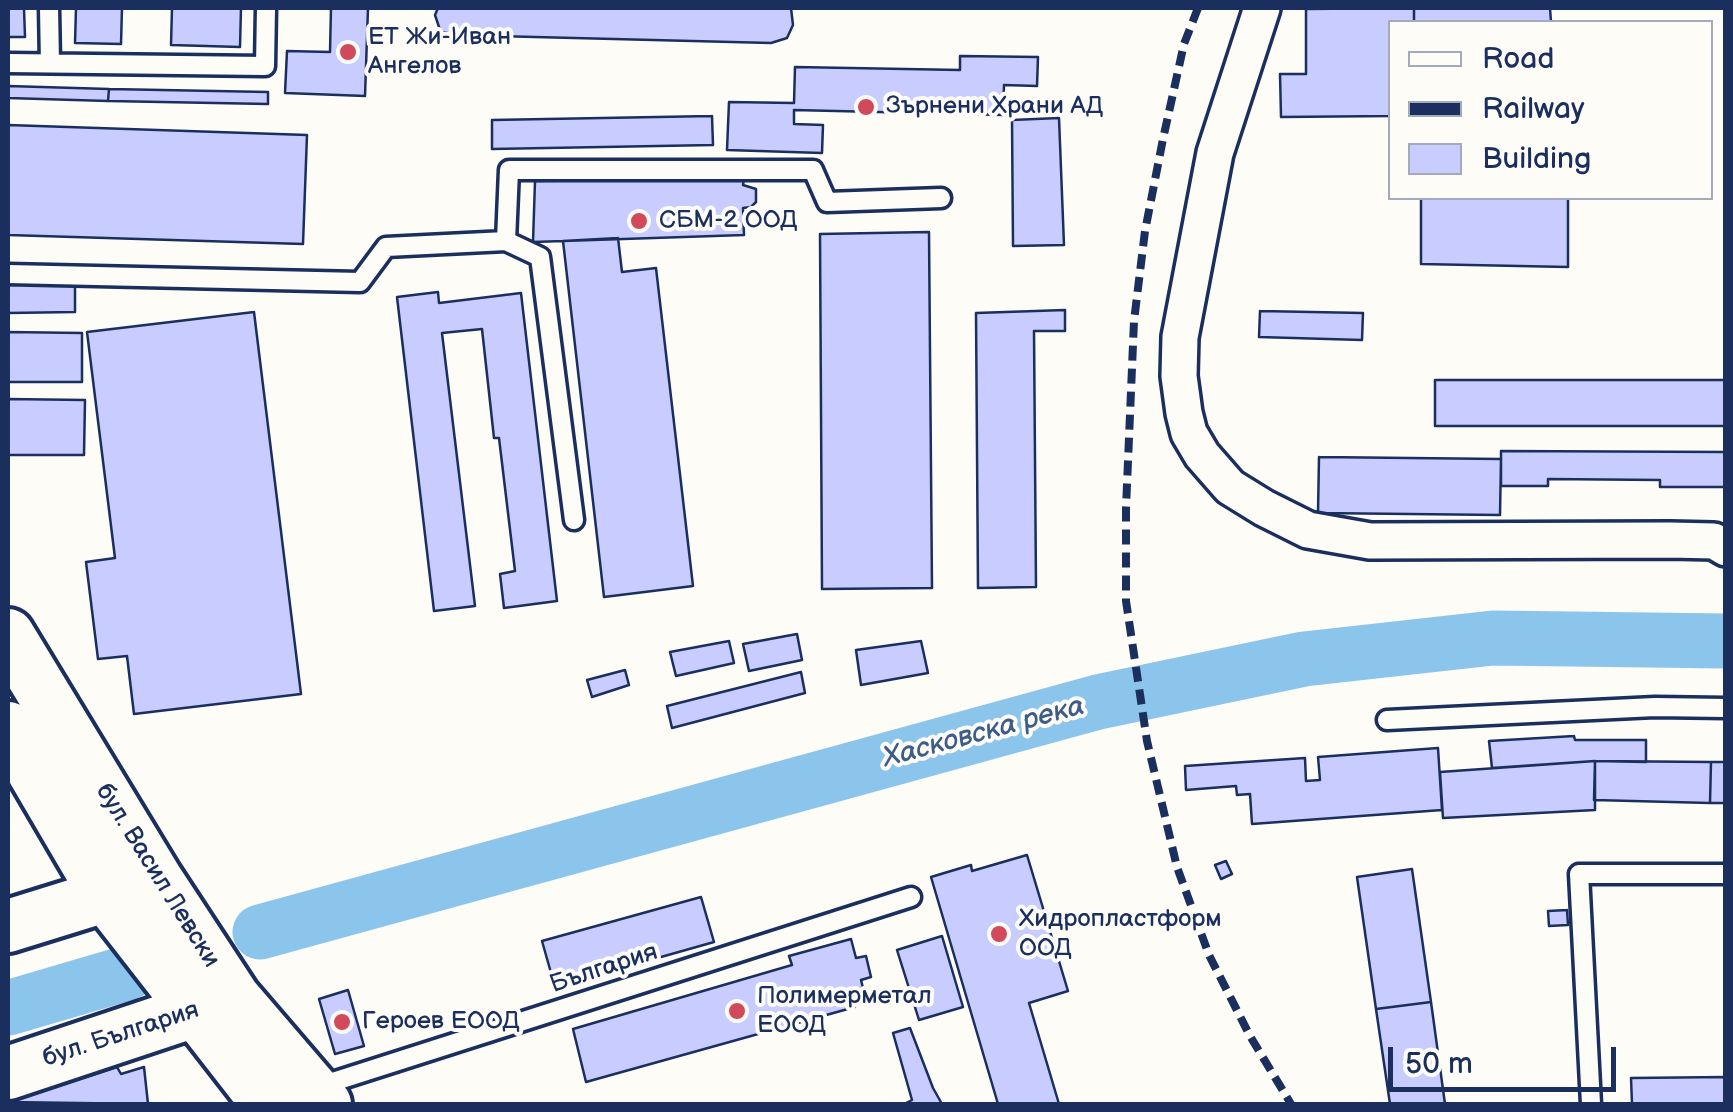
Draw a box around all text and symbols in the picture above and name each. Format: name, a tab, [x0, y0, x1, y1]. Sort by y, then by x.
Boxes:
legend	[1388, 20, 1713, 200]
place label: ЕТ Жи-Иван Ангелов	[368, 23, 511, 82]
marker: ЕТ Жи-Иван Ангелов	[337, 41, 359, 63]
text: Road	[1482, 41, 1555, 77]
text: Railway	[1482, 91, 1584, 127]
place label: Зърнени Храни АД	[886, 92, 1103, 122]
marker: Зърнени Храни АД	[855, 96, 877, 118]
text: Building	[1482, 141, 1591, 177]
place label: СБМ-2 ООД	[659, 206, 798, 236]
marker: СБМ-2 ООД	[628, 210, 650, 232]
water label: Хасковска река	[880, 690, 1088, 776]
street label: бул. Васил Левски	[88, 778, 226, 974]
place label: Хидропластформ ООД	[1019, 905, 1222, 964]
marker: Хидропластформ ООД	[988, 923, 1010, 945]
street label: България	[546, 938, 662, 1000]
place label: Полимерметал ЕООД	[757, 982, 932, 1041]
street label: бул. България	[39, 996, 203, 1074]
marker: Полимерметал ЕООД	[726, 1000, 748, 1022]
place label: Героев ЕООД	[362, 1007, 520, 1037]
marker: Героев ЕООД	[331, 1011, 353, 1033]
scale bar	[1393, 1027, 1620, 1089]
text: 50 m	[1405, 1046, 1473, 1082]

